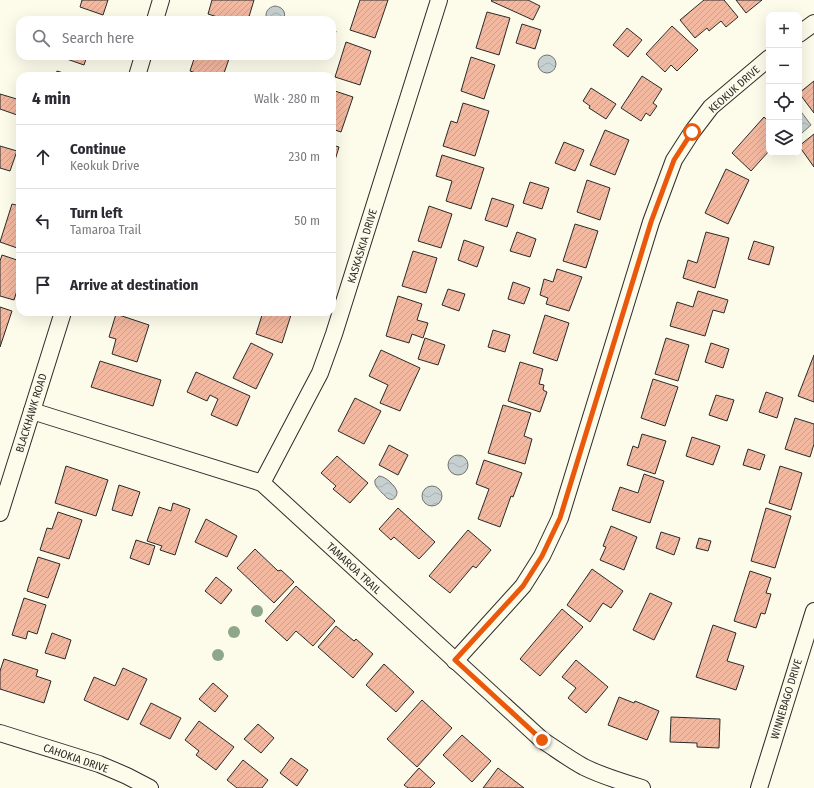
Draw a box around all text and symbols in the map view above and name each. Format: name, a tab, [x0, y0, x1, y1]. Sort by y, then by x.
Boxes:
map controls	[766, 12, 802, 156]
button: +	[766, 12, 802, 48]
search box	[16, 16, 336, 60]
icon: search	[30, 27, 52, 49]
text: Search here	[62, 29, 134, 47]
button: −	[766, 48, 802, 84]
street label: KEOKUK DRIVE	[706, 63, 763, 116]
button: locate	[766, 84, 802, 120]
text: 4 min	[32, 88, 71, 109]
text: Walk · 280 m	[254, 91, 320, 106]
button: layers	[766, 120, 802, 156]
route start	[683, 123, 701, 141]
text: Continue	[70, 140, 126, 158]
icon: ahead	[32, 146, 54, 168]
text: 230 m	[289, 149, 320, 164]
text: Keokuk Drive	[70, 158, 139, 173]
text: Turn left	[70, 204, 123, 222]
street label: KASKASKIA DRIVE	[345, 207, 380, 285]
icon: left	[32, 210, 54, 232]
text: 50 m	[294, 213, 320, 228]
text: Tamaroa Trail	[70, 222, 141, 237]
icon: arrive	[32, 274, 54, 296]
text: Arrive at destination	[70, 276, 198, 294]
street label: BLACKHAWK ROAD	[13, 372, 50, 454]
street label: TAMAROA TRAIL	[324, 540, 384, 597]
street label: WINNEBAGO DRIVE	[768, 658, 805, 741]
route end	[533, 731, 551, 749]
street label: CAHOKIA DRIVE	[42, 741, 110, 776]

